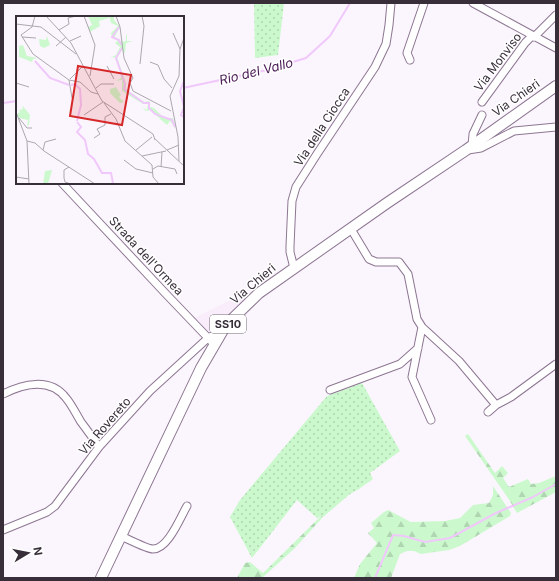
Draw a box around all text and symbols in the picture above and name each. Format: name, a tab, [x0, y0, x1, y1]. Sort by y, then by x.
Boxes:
inset map	[16, 16, 184, 184]
street label: Via Monviso	[471, 29, 524, 94]
water label: Rio del Vallo	[217, 54, 295, 88]
street label: Via Chieri	[489, 76, 542, 119]
street label: Via della Ciocca	[291, 84, 353, 169]
street label: Strada dell'Ormea	[106, 213, 187, 298]
street label: Via Chieri	[227, 260, 279, 307]
road number: SS10	[210, 315, 246, 333]
street label: Via Rovereto	[75, 394, 134, 458]
north arrow	[8, 533, 48, 573]
text: N	[30, 546, 45, 557]

